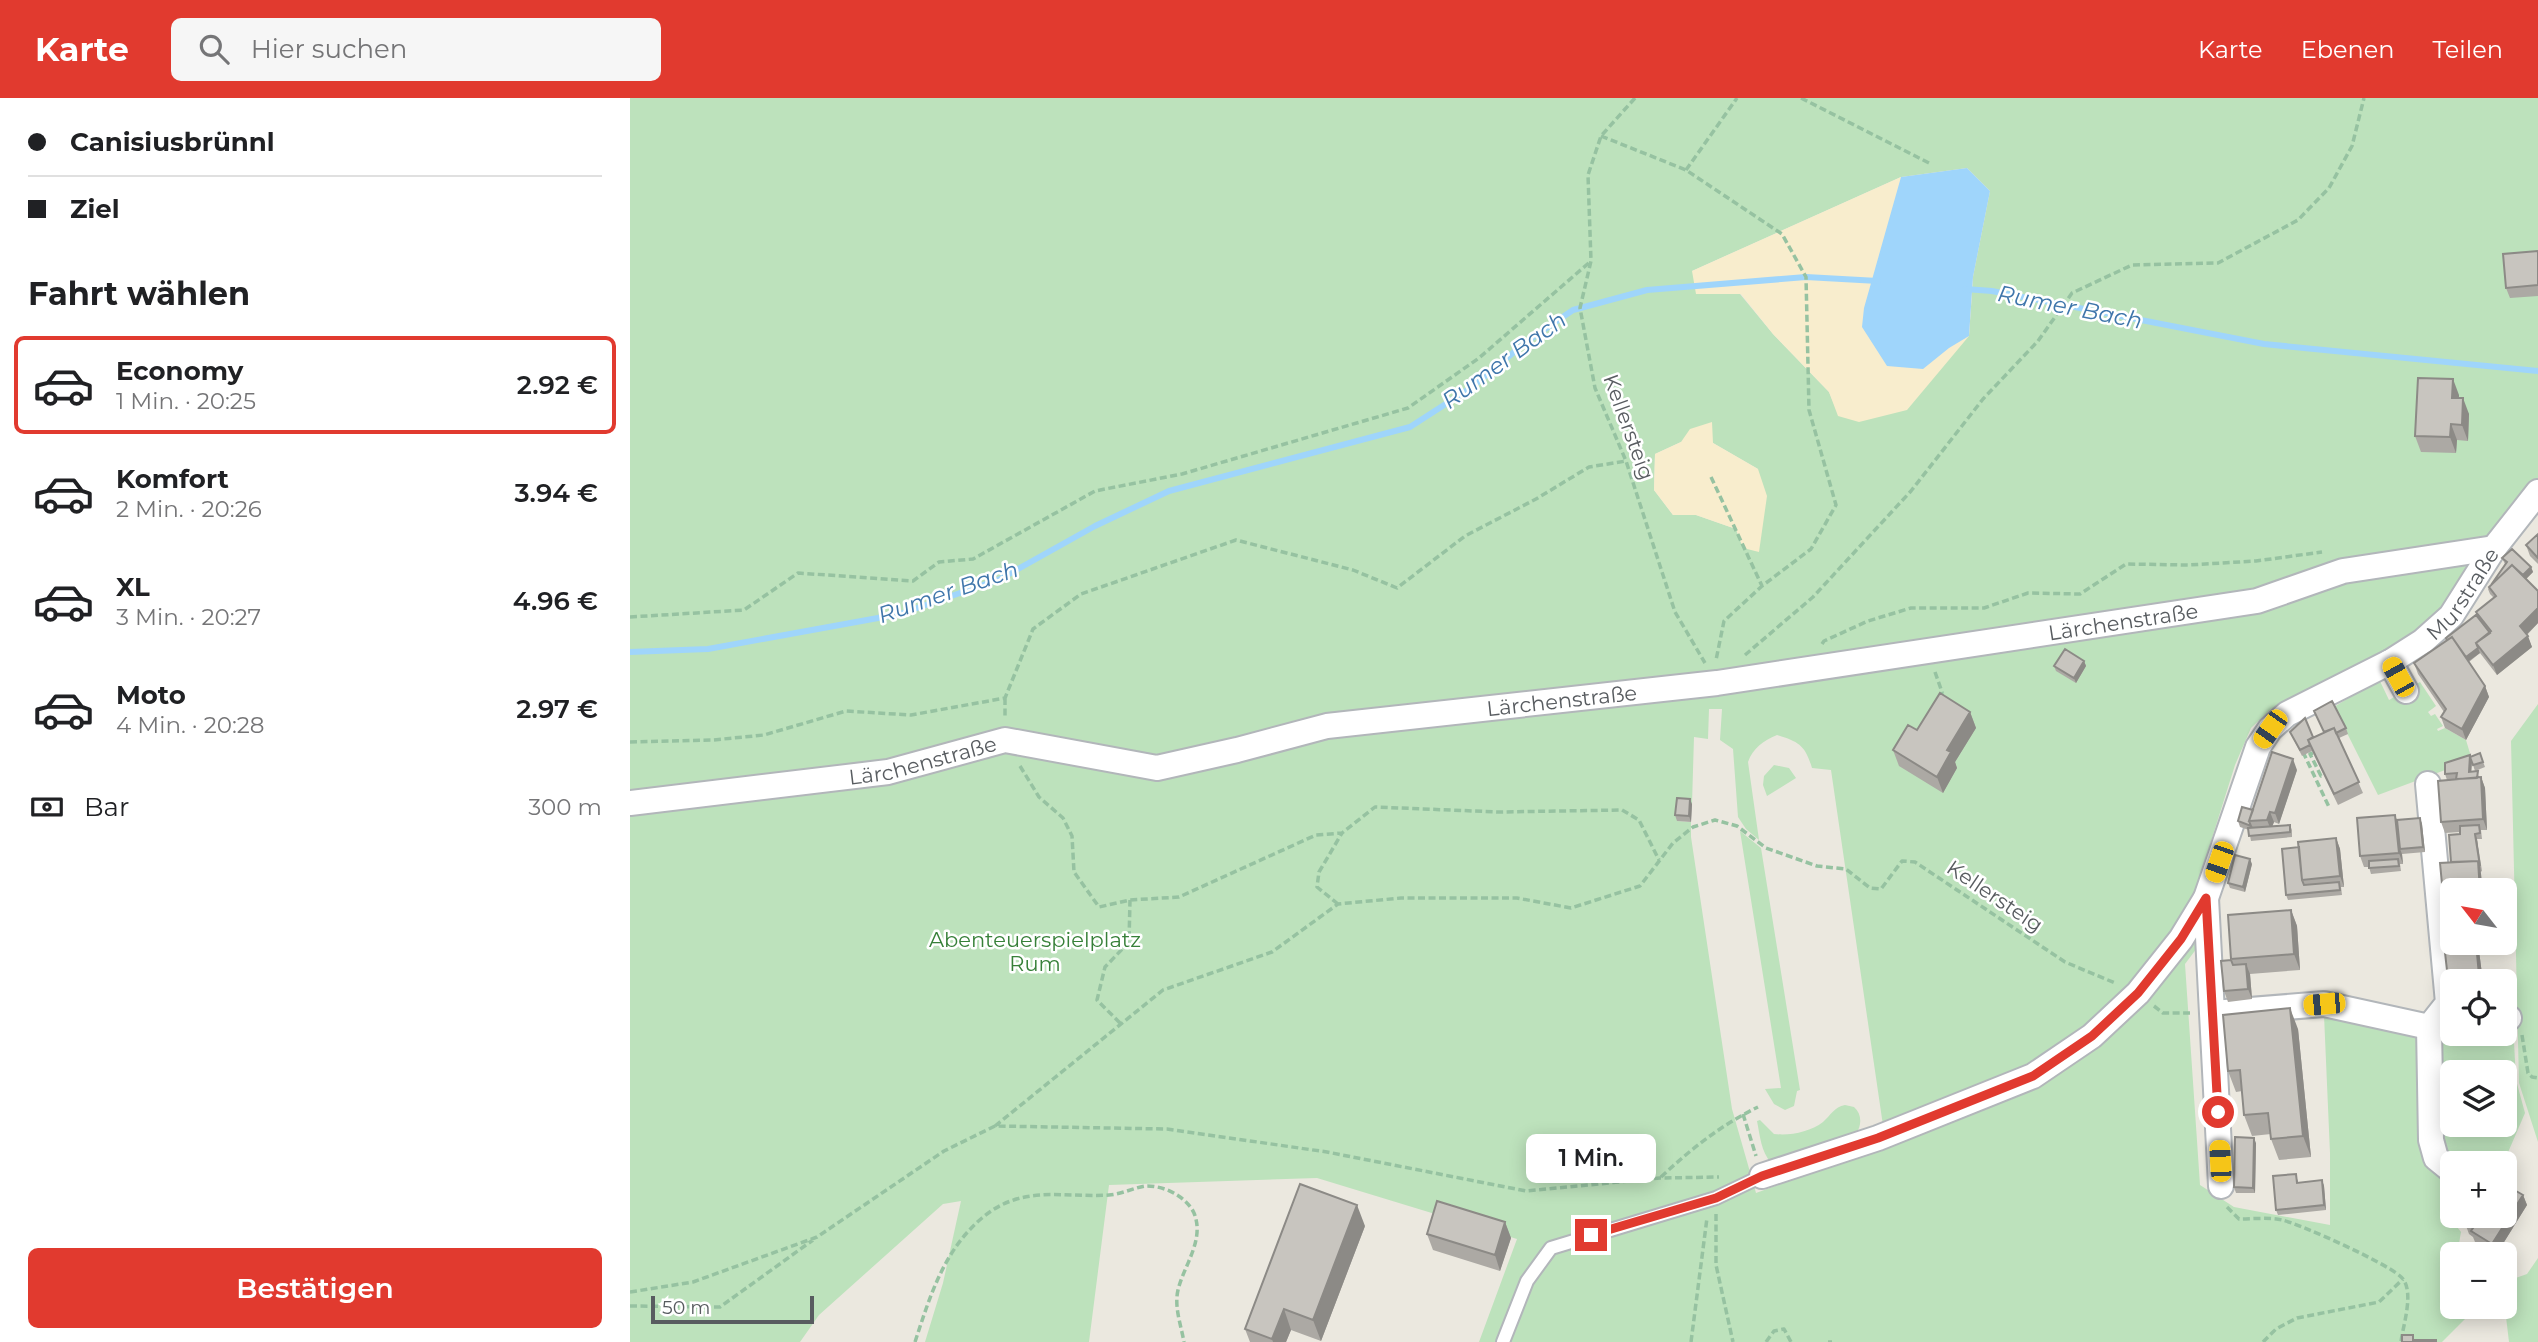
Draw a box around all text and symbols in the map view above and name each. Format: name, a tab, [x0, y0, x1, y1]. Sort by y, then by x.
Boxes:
search box	[171, 18, 661, 81]
text: Karte	[35, 29, 129, 69]
icon: search	[195, 30, 233, 68]
text: Hier suchen	[251, 33, 407, 65]
text: Karte	[2198, 35, 2263, 64]
text: Ebenen	[2301, 35, 2394, 64]
text: Teilen	[2432, 35, 2503, 64]
text: Canisiusbrünnl	[70, 126, 275, 158]
text: Ziel	[70, 193, 120, 225]
text: Fahrt wählen	[28, 274, 250, 313]
water label: Rumer Bach	[1995, 279, 2145, 335]
water label: Rumer Bach	[1436, 306, 1572, 414]
icon: car	[32, 354, 95, 417]
text: Economy	[116, 355, 243, 387]
text: 2.92 €	[517, 369, 598, 401]
street label: Kellersteig	[1598, 371, 1660, 483]
text: 1 Min. · 20:25	[116, 387, 256, 415]
icon: car	[32, 462, 95, 525]
text: Komfort	[116, 463, 229, 495]
text: 3.94 €	[514, 477, 598, 509]
text: 2 Min. · 20:26	[116, 495, 262, 523]
street label: Murstraße	[2421, 543, 2504, 645]
water label: Rumer Bach	[874, 555, 1022, 629]
icon: car	[32, 570, 95, 633]
text: XL	[116, 571, 150, 603]
text: 4.96 €	[513, 585, 598, 617]
street label: Lärchenstraße	[2047, 598, 2200, 645]
text: 3 Min. · 20:27	[116, 603, 261, 631]
car	[2379, 654, 2418, 700]
icon: car	[32, 678, 95, 741]
text: Moto	[116, 679, 186, 711]
street label: Lärchenstraße	[1485, 679, 1638, 721]
text: 2.97 €	[516, 693, 598, 725]
car	[2250, 706, 2291, 752]
text: 4 Min. · 20:28	[116, 711, 265, 739]
street label: Lärchenstraße	[847, 730, 999, 789]
icon: cash	[28, 788, 66, 826]
text: Bar	[84, 791, 129, 823]
text: 300 m	[528, 793, 602, 821]
car	[2203, 839, 2236, 885]
street label: Kellersteig	[1942, 855, 2048, 937]
north arrow	[2440, 878, 2516, 956]
map controls	[2440, 878, 2517, 1319]
park label: Abenteuerspielplatz Rum	[929, 927, 1141, 976]
button: locate	[2440, 969, 2517, 1046]
car	[2303, 992, 2346, 1016]
button: layers	[2440, 1060, 2517, 1137]
route start	[2202, 1096, 2234, 1128]
callout: 1 Min.	[1526, 1134, 1656, 1182]
car	[2209, 1139, 2232, 1183]
text: 1 Min.	[1558, 1144, 1624, 1172]
button: +	[2440, 1151, 2517, 1228]
route end	[1575, 1219, 1607, 1251]
button: −	[2440, 1242, 2517, 1319]
button: Bestätigen	[28, 1248, 602, 1328]
scale bar	[651, 1293, 814, 1325]
text: 50 m	[662, 1296, 710, 1319]

